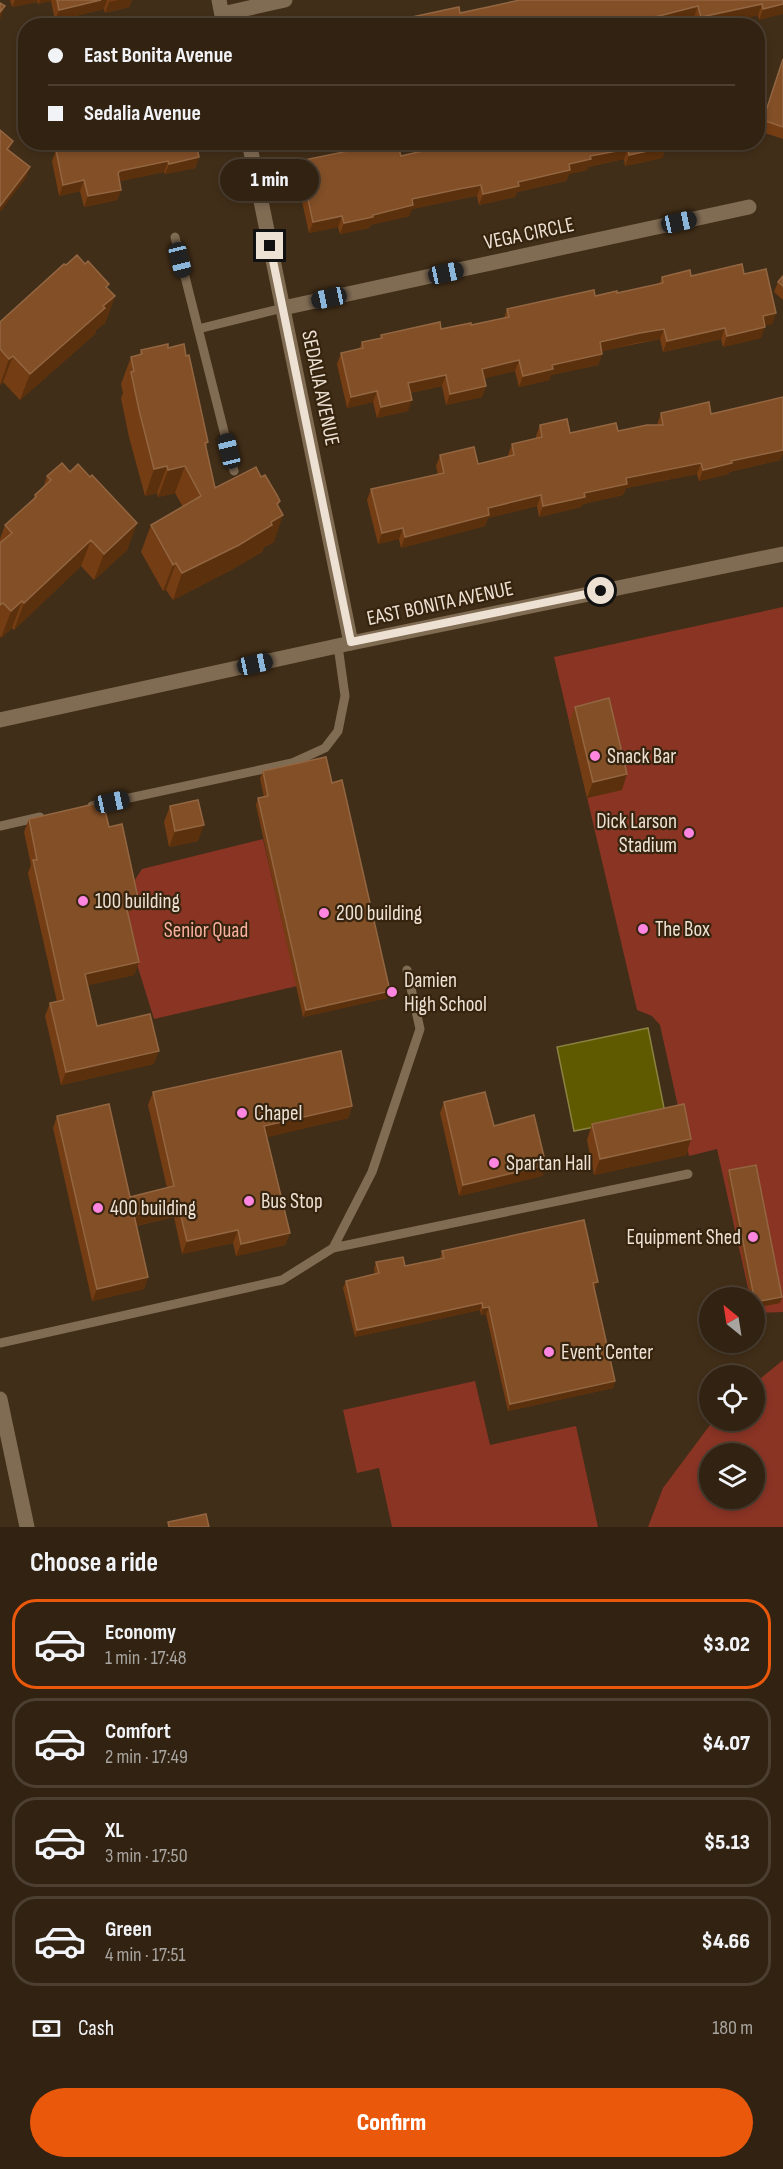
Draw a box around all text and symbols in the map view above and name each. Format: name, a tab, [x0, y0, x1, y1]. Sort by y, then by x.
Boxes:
text: East Bonita Avenue	[84, 42, 233, 69]
text: Sedalia Avenue	[84, 100, 201, 127]
callout: 1 min	[220, 159, 320, 201]
text: 1 min	[250, 168, 289, 192]
car	[660, 209, 698, 235]
street label: VEGA CIRCLE	[482, 212, 576, 255]
route end	[256, 232, 283, 259]
car	[167, 240, 193, 280]
car	[427, 260, 465, 286]
car	[310, 285, 348, 311]
street label: SEDALIA AVENUE	[296, 328, 345, 448]
car	[216, 431, 242, 471]
street label: EAST BONITA AVENUE	[365, 576, 516, 631]
route start	[587, 577, 614, 604]
car	[236, 651, 274, 677]
place label: Snack Bar	[607, 744, 676, 769]
marker: Snack Bar	[588, 749, 602, 763]
car	[93, 789, 131, 815]
place label: Dick Larson Stadium	[596, 809, 677, 858]
marker: Dick Larson Stadium	[682, 826, 696, 840]
place label: 100 building	[95, 889, 180, 914]
marker: 100 building	[76, 894, 90, 908]
place label: 200 building	[336, 901, 422, 926]
marker: 200 building	[317, 906, 331, 920]
place label: The Box	[655, 917, 710, 942]
park label: Senior Quad	[164, 918, 248, 943]
marker: The Box	[636, 922, 650, 936]
place label: Damien High School	[404, 968, 487, 1017]
marker: Damien High School	[385, 985, 399, 999]
place label: Chapel	[254, 1101, 302, 1126]
marker: Chapel	[235, 1106, 249, 1120]
place label: Spartan Hall	[506, 1151, 591, 1176]
marker: Spartan Hall	[487, 1156, 501, 1170]
place label: Bus Stop	[261, 1189, 323, 1214]
marker: Bus Stop	[242, 1194, 256, 1208]
place label: 400 building	[110, 1196, 196, 1221]
marker: 400 building	[91, 1201, 105, 1215]
place label: Equipment Shed	[626, 1225, 741, 1250]
marker: Equipment Shed	[746, 1230, 760, 1244]
north arrow	[699, 1287, 765, 1353]
map controls	[699, 1287, 765, 1509]
place label: Event Center	[561, 1340, 653, 1365]
marker: Event Center	[542, 1345, 556, 1359]
button: locate	[699, 1365, 765, 1431]
button: layers	[699, 1443, 765, 1509]
text: Choose a ride	[30, 1547, 158, 1579]
icon: car	[33, 1617, 87, 1671]
text: Economy	[105, 1619, 176, 1646]
text: $3.02	[703, 1631, 750, 1658]
text: 1 min · 17:48	[105, 1646, 186, 1670]
icon: car	[33, 1716, 87, 1770]
text: Comfort	[105, 1718, 171, 1745]
text: $4.07	[702, 1730, 750, 1757]
text: 2 min · 17:49	[105, 1745, 188, 1769]
icon: car	[33, 1815, 87, 1869]
text: XL	[105, 1817, 124, 1844]
text: $5.13	[704, 1829, 750, 1856]
text: 3 min · 17:50	[105, 1844, 188, 1868]
icon: car	[33, 1914, 87, 1968]
text: Green	[105, 1916, 152, 1943]
text: $4.66	[702, 1928, 750, 1955]
text: 4 min · 17:51	[105, 1943, 186, 1967]
icon: cash	[30, 2012, 63, 2045]
text: Cash	[78, 2015, 114, 2042]
text: 180 m	[712, 2016, 753, 2040]
button: Confirm	[30, 2088, 753, 2157]

